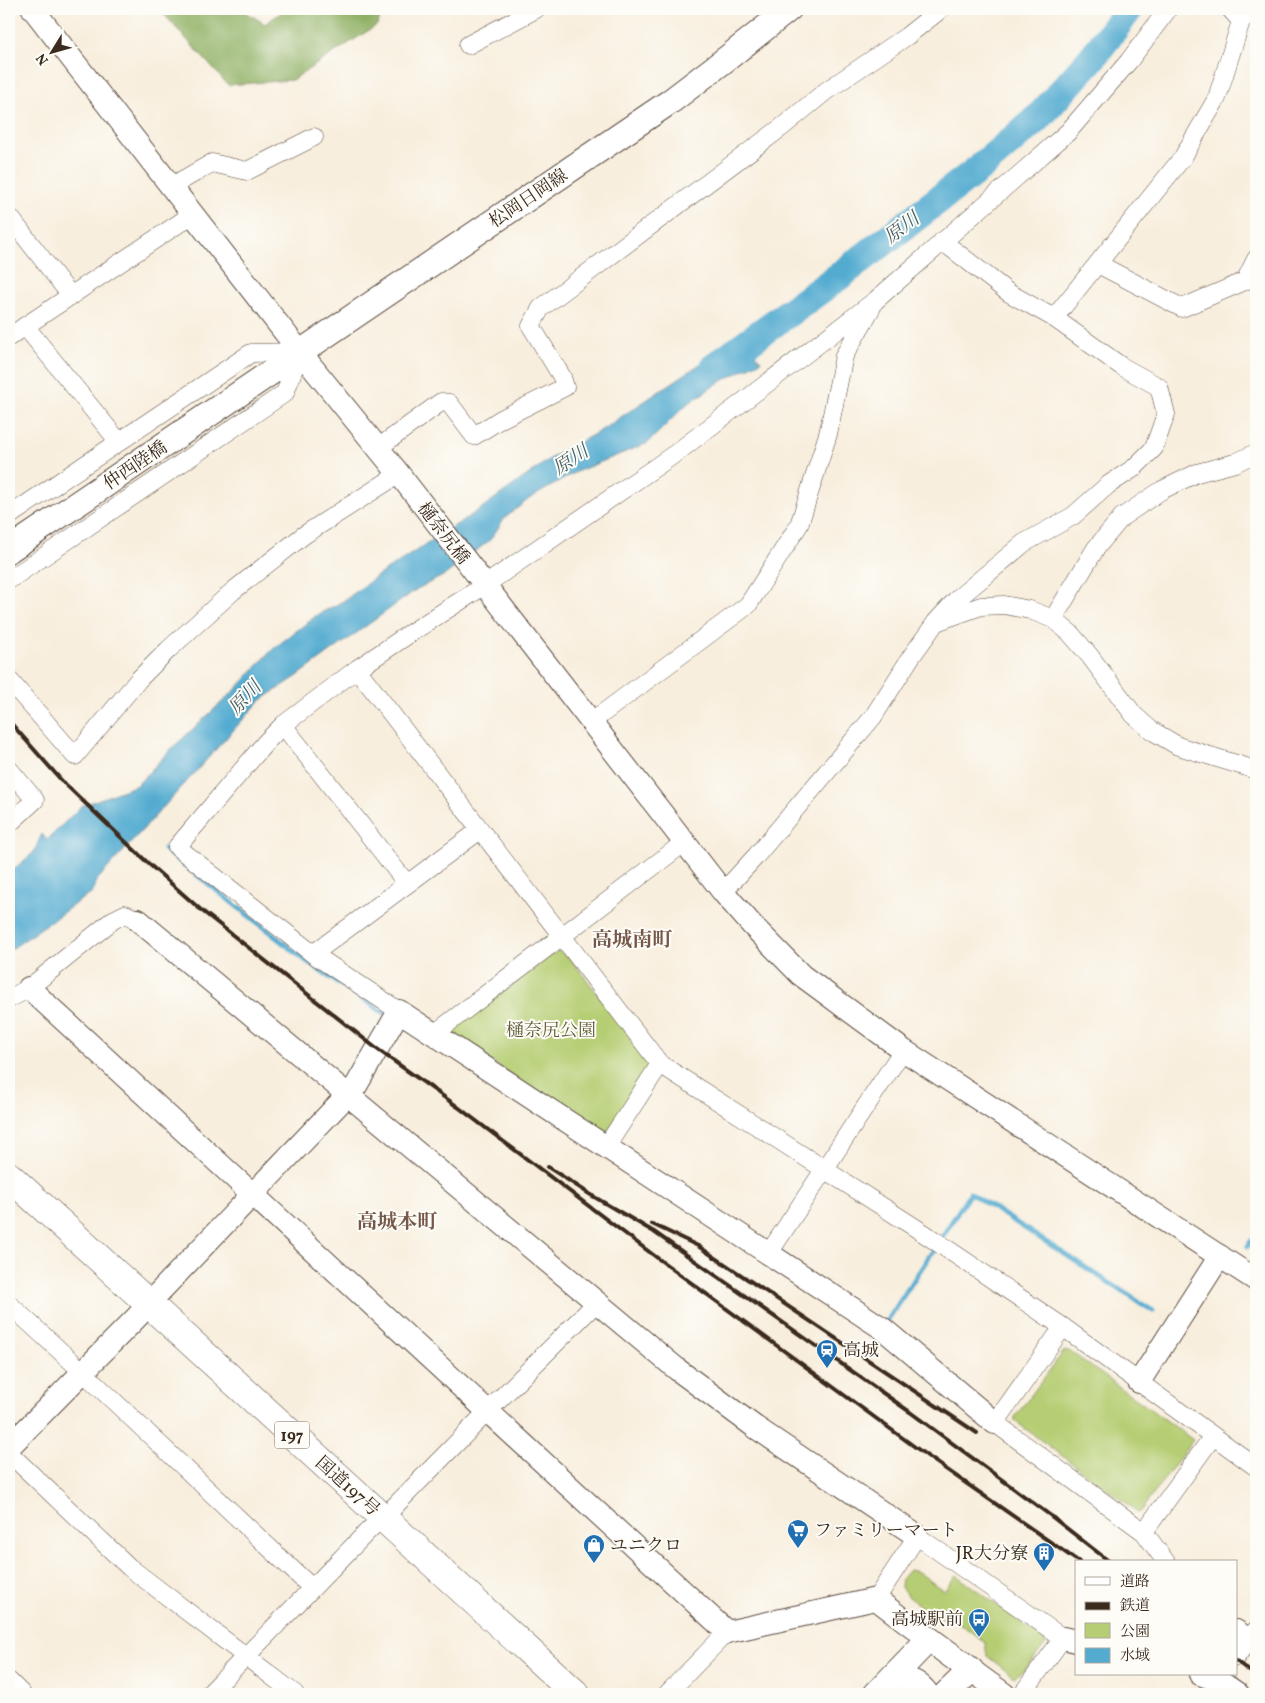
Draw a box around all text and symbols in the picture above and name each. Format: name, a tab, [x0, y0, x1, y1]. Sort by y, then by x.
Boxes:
north arrow	[28, 28, 78, 78]
text: N	[32, 49, 53, 69]
street label: 松岡日岡線	[485, 164, 573, 235]
water label: 原川	[879, 206, 927, 250]
street label: 仲西陸橋	[99, 436, 173, 497]
water label: 原川	[548, 438, 596, 482]
street label: 樋奈尻橋	[411, 498, 475, 570]
water label: 原川	[223, 674, 269, 721]
district label: 高城南町	[592, 927, 673, 955]
park label: 樋奈尻公園	[506, 1019, 596, 1044]
district label: 高城本町	[357, 1209, 438, 1237]
station icon: 高城	[815, 1338, 839, 1369]
place label: 高城	[843, 1339, 879, 1364]
road number: 197	[274, 1422, 310, 1448]
street label: 国道197号	[309, 1451, 385, 1523]
supermarket icon: ファミリーマート	[786, 1518, 810, 1549]
place label: ファミリーマート	[814, 1519, 958, 1544]
shop icon: ユニクロ	[582, 1533, 606, 1564]
place label: ユニクロ	[610, 1534, 682, 1559]
building icon: JR大分寮	[1032, 1541, 1056, 1572]
place label: JR大分寮	[956, 1542, 1028, 1567]
legend	[1075, 1560, 1238, 1676]
text: 道路	[1120, 1572, 1150, 1593]
text: 鉄道	[1120, 1596, 1150, 1617]
bus stop icon: 高城駅前	[967, 1607, 991, 1638]
place label: 高城駅前	[891, 1608, 963, 1633]
text: 公園	[1120, 1622, 1150, 1643]
text: 水域	[1120, 1646, 1150, 1667]

